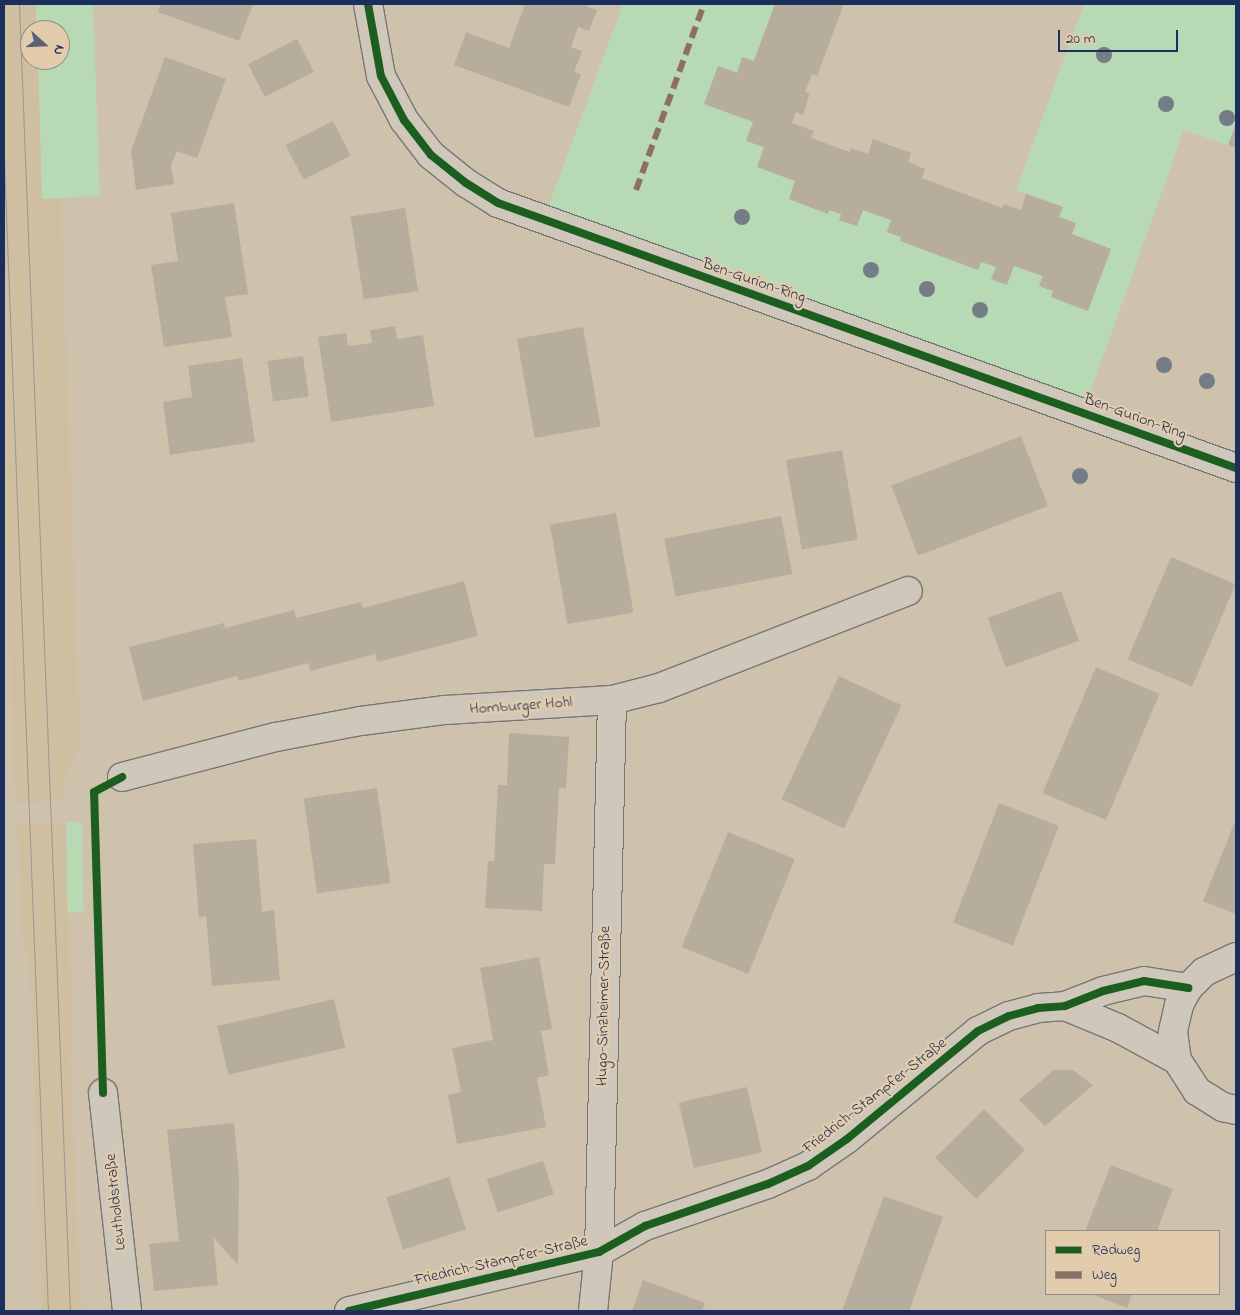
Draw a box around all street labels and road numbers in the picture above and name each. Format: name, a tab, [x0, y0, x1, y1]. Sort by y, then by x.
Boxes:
street label: Ben-Gurion-Ring	[700, 254, 808, 308]
street label: Ben-Gurion-Ring	[1081, 390, 1189, 444]
street label: Homburger Hohl	[469, 693, 573, 719]
street label: Hugo-Sinzheimer-Straße	[593, 926, 615, 1086]
street label: Friedrich-Stampfer-Straße	[799, 1034, 951, 1158]
street label: Leutholdstraße	[101, 1153, 131, 1251]
street label: Friedrich-Stampfer-Straße	[412, 1232, 590, 1290]

